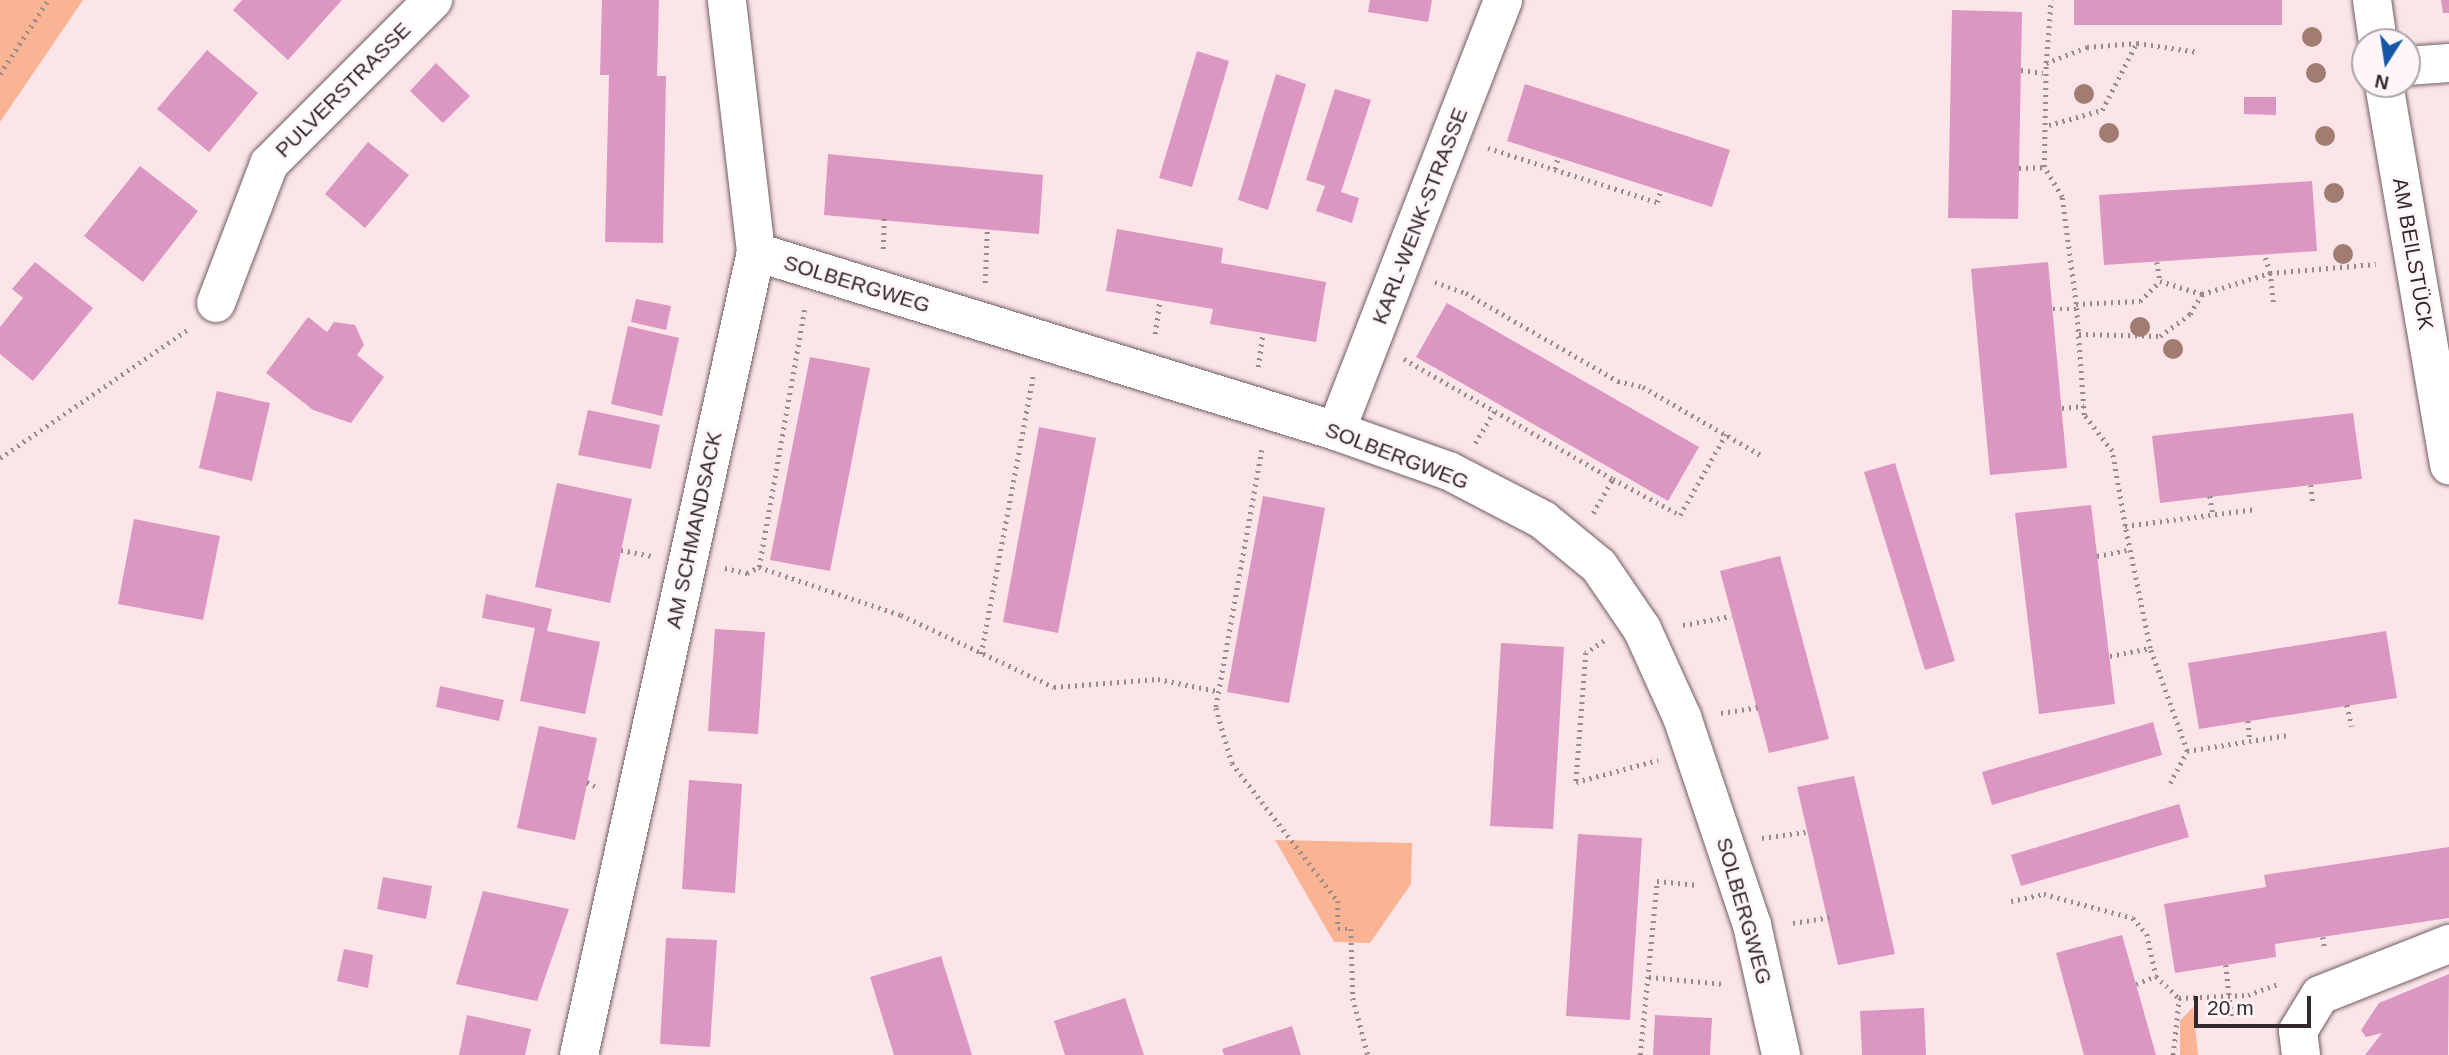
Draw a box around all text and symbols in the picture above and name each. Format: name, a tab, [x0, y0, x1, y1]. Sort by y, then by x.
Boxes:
street label: PULVERSTRASSE	[270, 17, 416, 163]
north arrow	[2351, 28, 2421, 98]
text: N	[2373, 70, 2391, 94]
street label: KARL-WENK-STRASSE	[1367, 104, 1473, 328]
street label: AM BEILSTÜCK	[2387, 176, 2439, 332]
street label: SOLBERGWEG	[781, 250, 933, 318]
street label: SOLBERGWEG	[1322, 417, 1472, 495]
street label: AM SCHMANDSACK	[661, 429, 727, 631]
street label: SOLBERGWEG	[1711, 835, 1777, 987]
scale bar	[2197, 982, 2314, 1026]
text: 20 m	[2207, 996, 2254, 1019]

